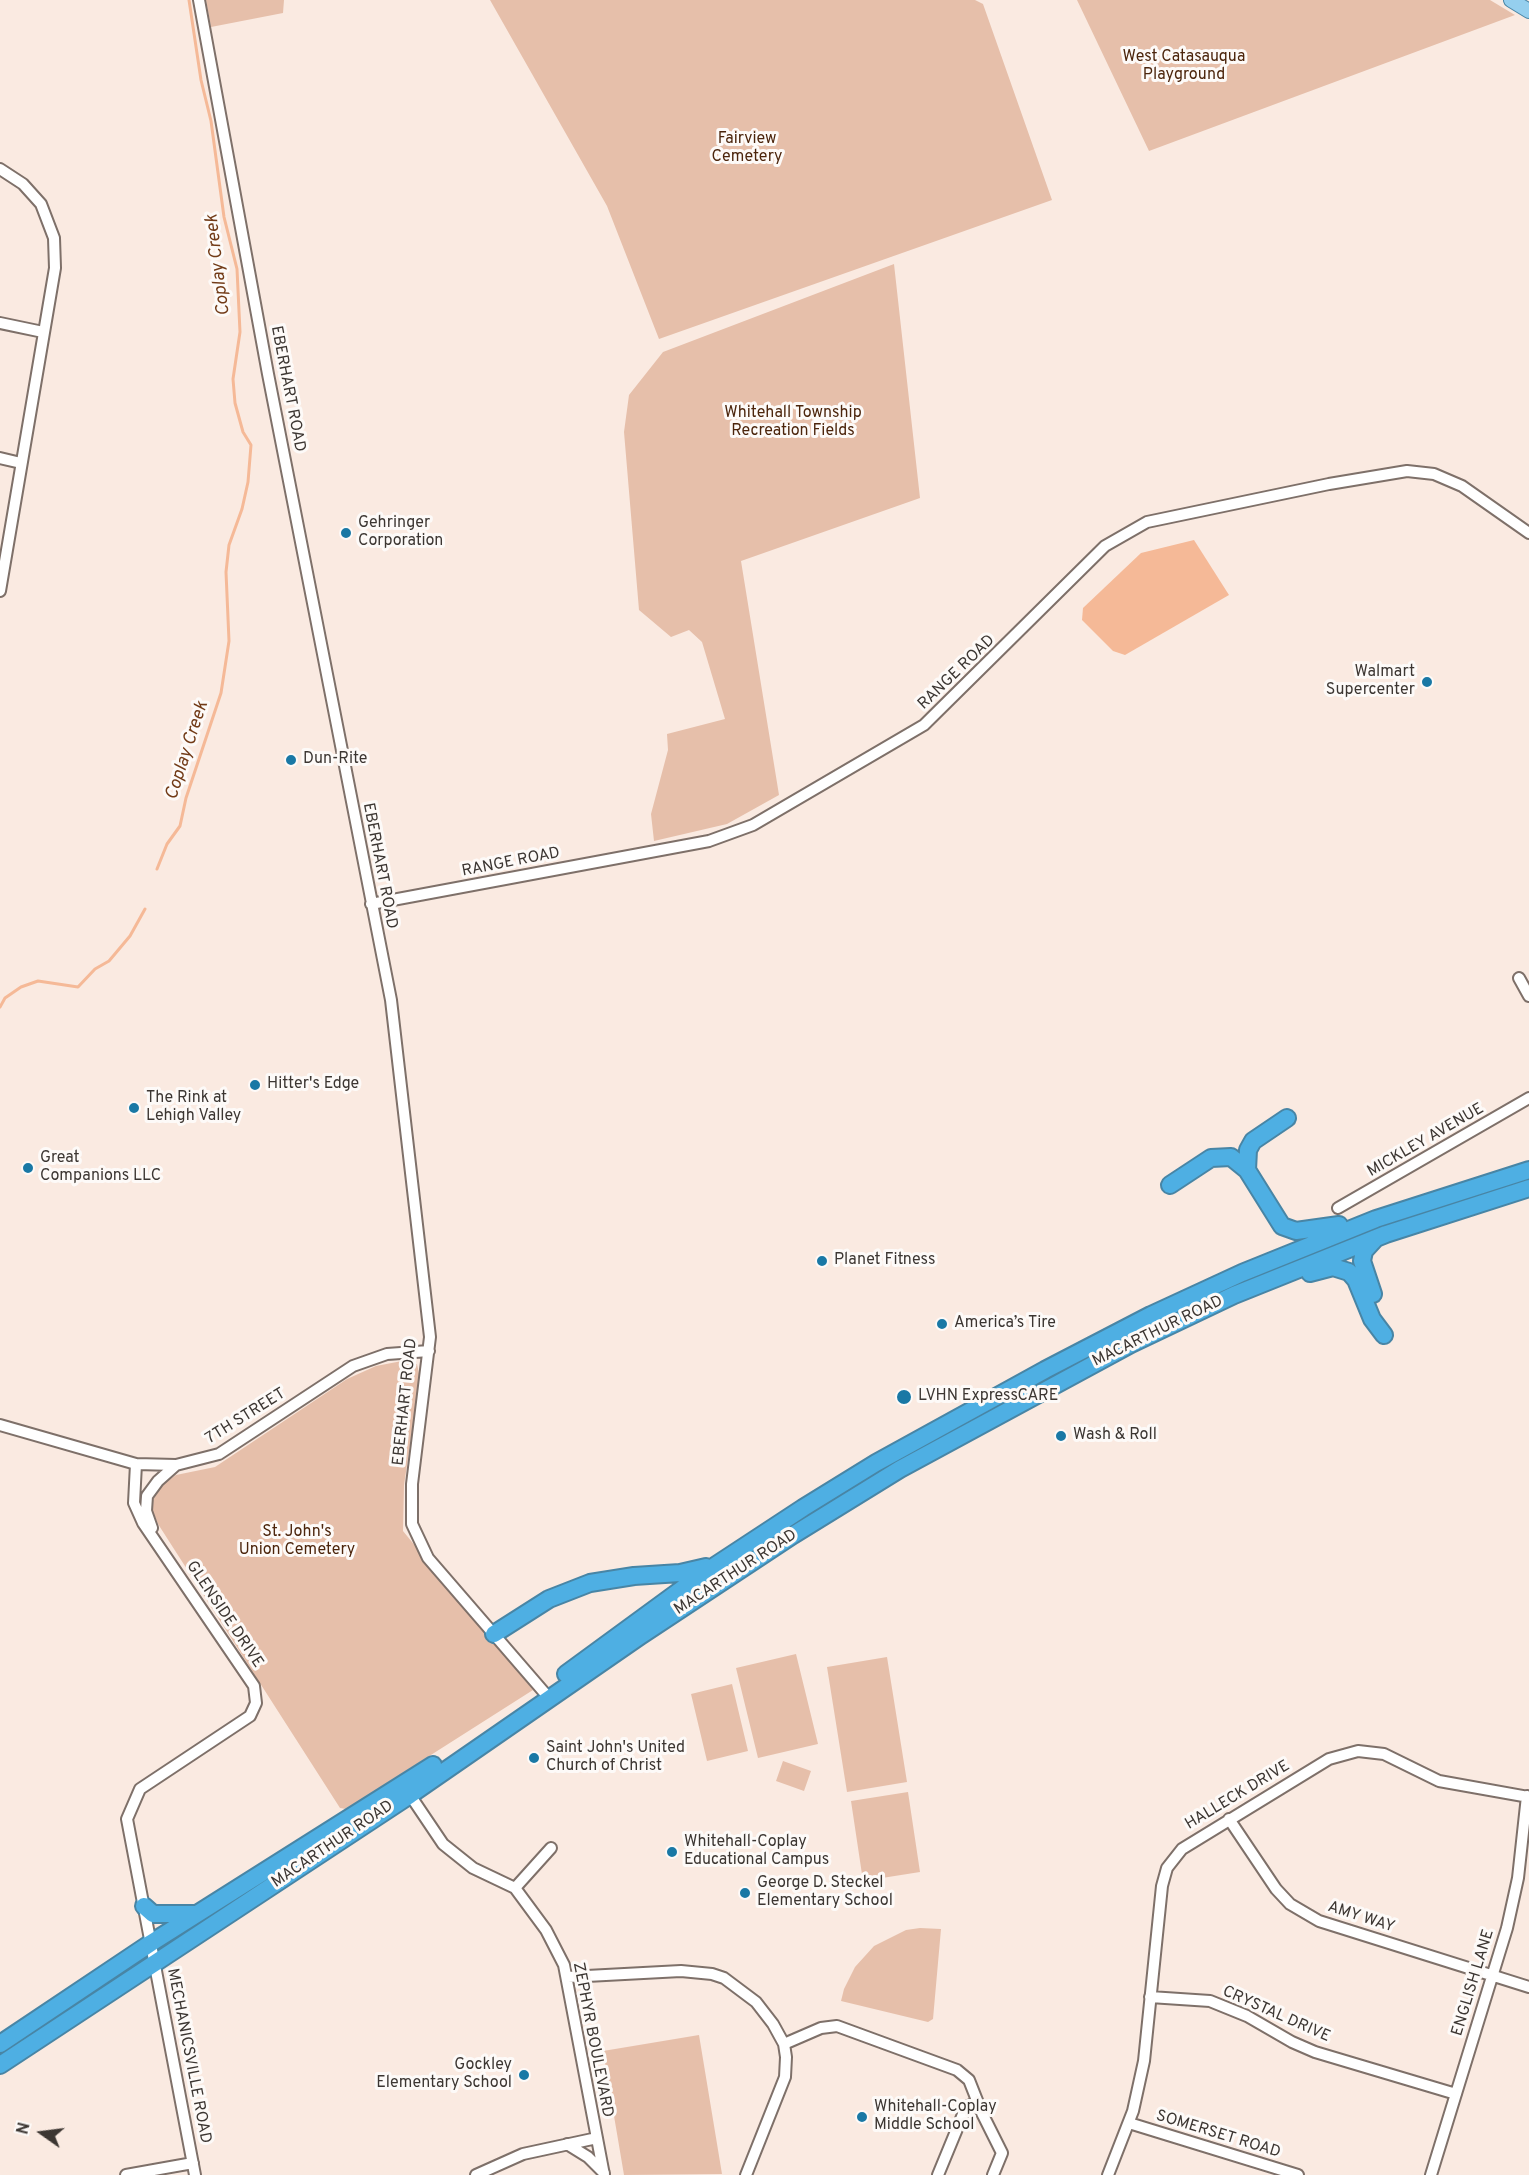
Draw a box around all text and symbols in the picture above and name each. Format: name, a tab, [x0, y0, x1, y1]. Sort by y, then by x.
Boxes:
park label: West Catasauqua Playground	[1123, 48, 1245, 86]
park label: Fairview Cemetery	[712, 130, 782, 168]
water label: Coplay Creek	[202, 213, 236, 317]
street label: EBERHART ROAD	[265, 324, 309, 454]
park label: Whitehall Township Recreation Fields	[724, 404, 862, 442]
place label: Gehringer Corporation	[358, 514, 443, 552]
marker: Gehringer Corporation	[339, 526, 353, 540]
street label: RANGE ROAD	[915, 632, 999, 714]
place label: Walmart Supercenter	[1326, 663, 1415, 701]
marker: Walmart Supercenter	[1420, 675, 1434, 689]
water label: Coplay Creek	[162, 699, 214, 803]
place label: Dun-Rite	[303, 750, 367, 770]
marker: Dun-Rite	[284, 753, 298, 767]
street label: EBERHART ROAD	[357, 801, 401, 931]
street label: RANGE ROAD	[460, 844, 562, 882]
place label: Hitter's Edge	[267, 1075, 359, 1095]
marker: Hitter's Edge	[248, 1078, 262, 1092]
place label: The Rink at Lehigh Valley	[146, 1089, 241, 1127]
street label: MICKLEY AVENUE	[1364, 1100, 1488, 1182]
marker: The Rink at Lehigh Valley	[127, 1101, 141, 1115]
place label: Great Companions LLC	[40, 1149, 161, 1187]
marker: Great Companions LLC	[21, 1161, 35, 1175]
place label: Planet Fitness	[834, 1251, 936, 1271]
marker: Planet Fitness	[815, 1254, 829, 1268]
street label: MACARTHUR ROAD	[1090, 1292, 1226, 1372]
place label: America’s Tire	[954, 1314, 1056, 1334]
marker: America’s Tire	[935, 1317, 949, 1331]
street label: EBERHART ROAD	[390, 1337, 422, 1467]
street label: 7TH STREET	[202, 1385, 290, 1449]
place label: LVHN ExpressCARE	[918, 1387, 1058, 1407]
marker: LVHN ExpressCARE	[895, 1388, 913, 1406]
place label: Wash & Roll	[1073, 1426, 1157, 1446]
marker: Wash & Roll	[1054, 1429, 1068, 1443]
park label: St. John's Union Cemetery	[239, 1523, 355, 1561]
street label: MACARTHUR ROAD	[671, 1526, 801, 1620]
street label: GLENSIDE DRIVE	[181, 1558, 267, 1672]
place label: Saint John's United Church of Christ	[546, 1739, 685, 1777]
marker: Saint John's United Church of Christ	[527, 1751, 541, 1765]
street label: HALLECK DRIVE	[1182, 1757, 1294, 1835]
street label: MACARTHUR ROAD	[269, 1797, 397, 1893]
place label: Whitehall-Coplay Educational Campus	[684, 1833, 829, 1871]
marker: Whitehall-Coplay Educational Campus	[665, 1845, 679, 1859]
place label: George D. Steckel Elementary School	[757, 1874, 893, 1912]
marker: George D. Steckel Elementary School	[738, 1886, 752, 1900]
street label: AMY WAY	[1325, 1898, 1397, 1938]
street label: ENGLISH LANE	[1449, 1927, 1499, 2039]
street label: ZEPHYR BOULEVARD	[568, 1961, 616, 2119]
street label: MECHANICSVILLE ROAD	[162, 1967, 214, 2145]
street label: CRYSTAL DRIVE	[1219, 1983, 1333, 2047]
place label: Gockley Elementary School	[376, 2056, 512, 2094]
marker: Gockley Elementary School	[517, 2068, 531, 2082]
place label: Whitehall-Coplay Middle School	[874, 2098, 997, 2136]
north arrow	[12, 2103, 72, 2163]
street label: SOMERSET ROAD	[1153, 2107, 1283, 2163]
marker: Whitehall-Coplay Middle School	[855, 2110, 869, 2124]
text: N	[13, 2121, 36, 2137]

